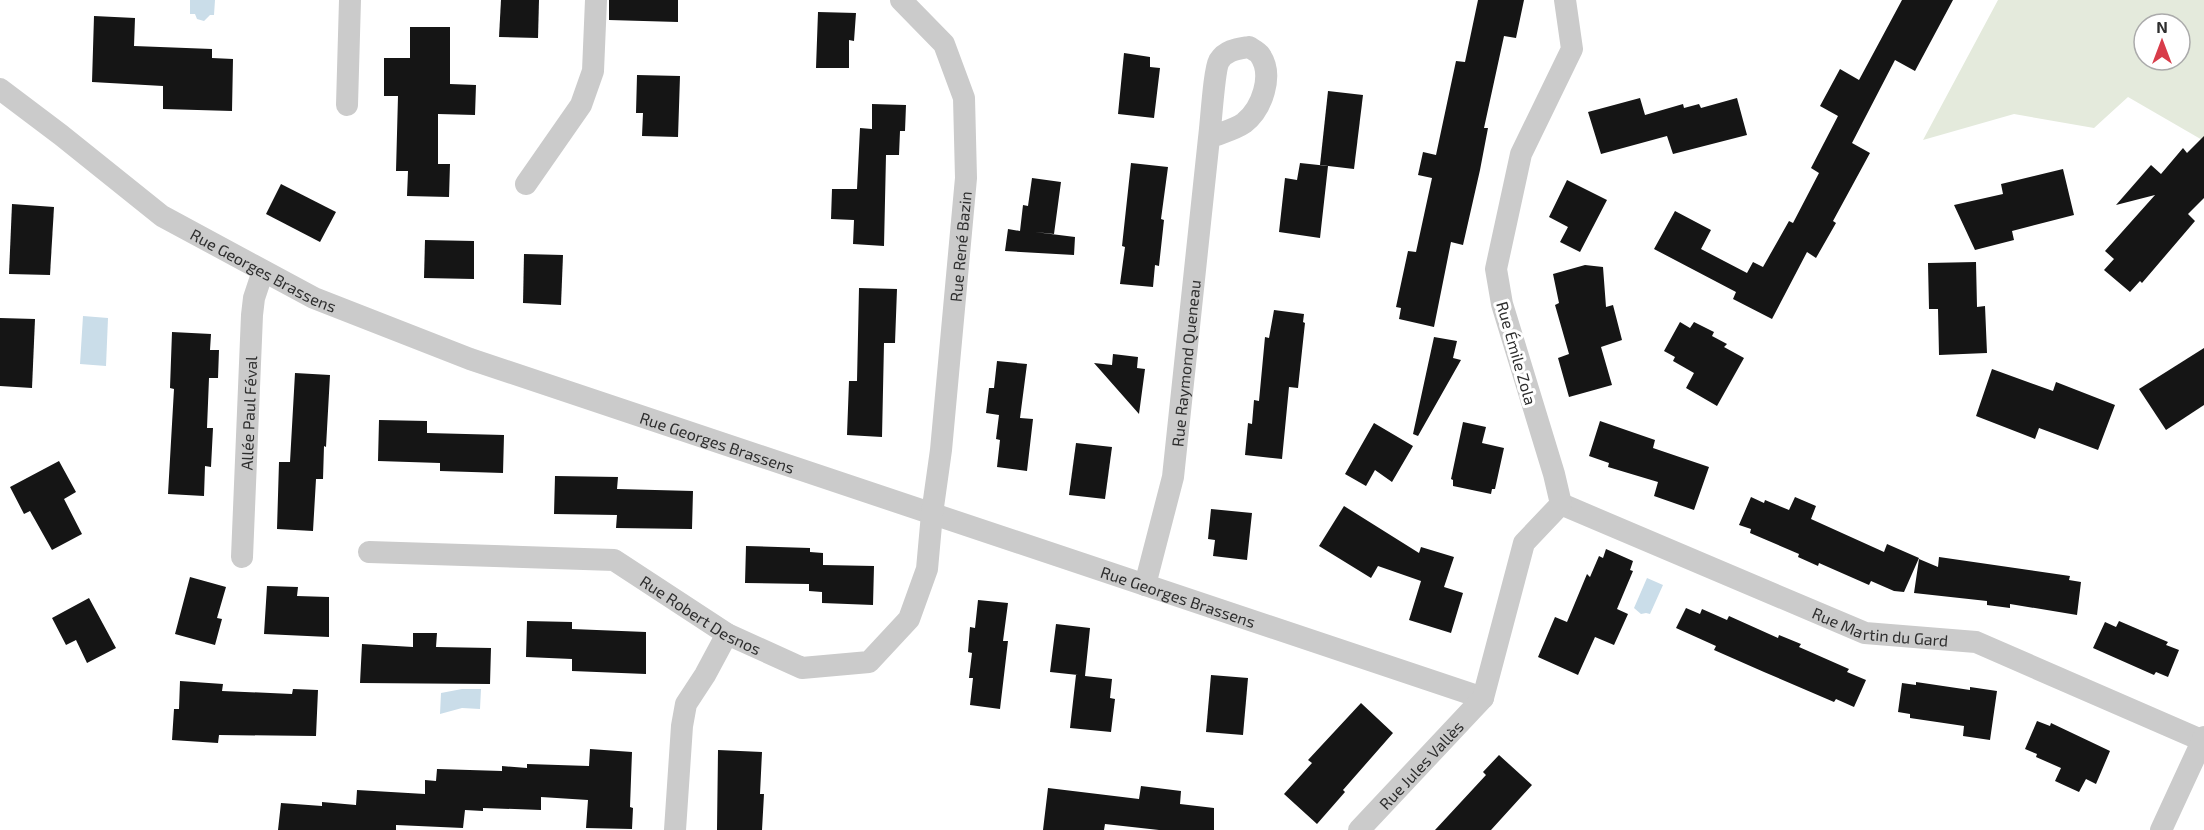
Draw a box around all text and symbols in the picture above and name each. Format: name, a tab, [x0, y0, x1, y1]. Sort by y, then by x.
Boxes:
north arrow	[2132, 12, 2192, 72]
text: N	[2156, 17, 2168, 36]
street label: Rue René Bazin	[945, 190, 974, 303]
street label: Rue Georges Brassens	[188, 224, 339, 315]
street label: Rue Raymond Queneau	[1167, 279, 1203, 448]
street label: Rue Émile Zola	[1493, 299, 1541, 407]
street label: Allée Paul Féval	[236, 355, 260, 471]
street label: Rue Georges Brassens	[638, 407, 797, 477]
street label: Rue Georges Brassens	[1099, 561, 1258, 631]
street label: Rue Robert Desnos	[637, 571, 764, 658]
street label: Rue Martin du Gard	[1810, 602, 1949, 649]
street label: Rue Jules Vallès	[1375, 716, 1467, 813]

